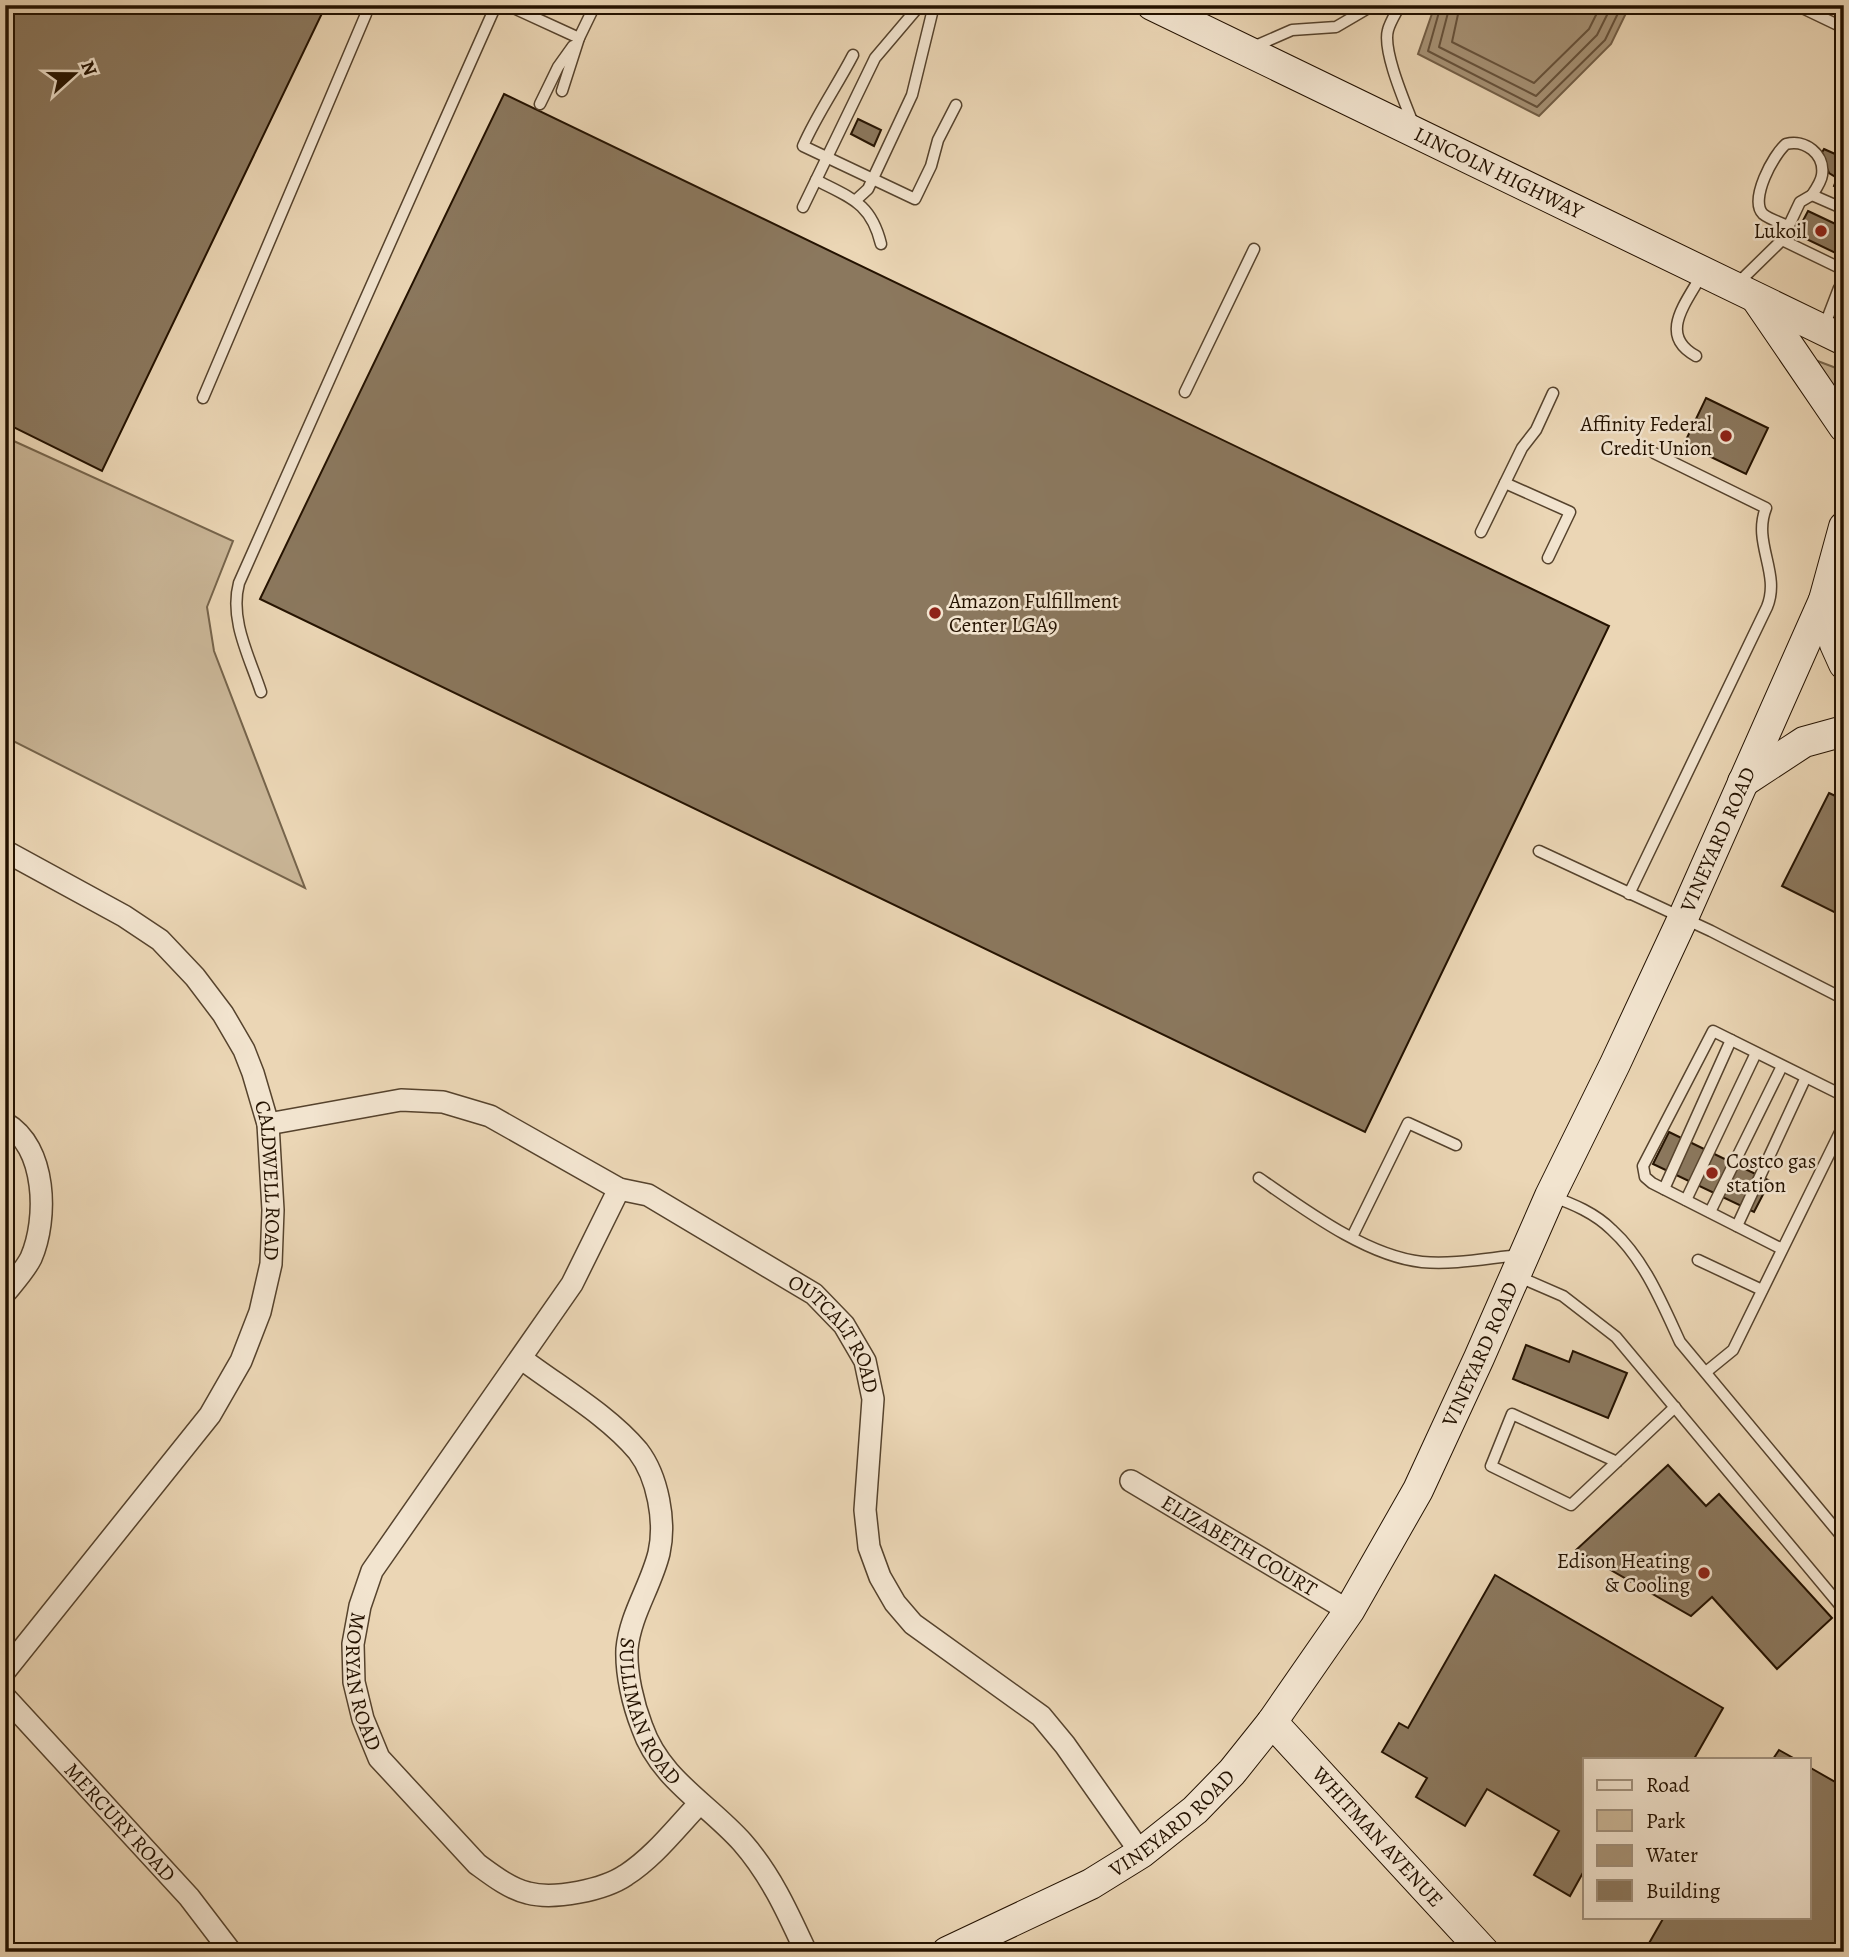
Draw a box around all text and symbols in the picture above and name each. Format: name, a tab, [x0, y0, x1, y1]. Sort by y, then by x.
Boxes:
north arrow	[38, 38, 108, 108]
text: N	[74, 57, 104, 80]
street label: LINCOLN HIGHWAY	[1409, 120, 1588, 226]
place label: Lukoil	[1753, 217, 1807, 245]
marker: Lukoil	[1813, 223, 1829, 239]
place label: Affinity Federal Credit Union	[1580, 410, 1712, 462]
marker: Affinity Federal Credit Union	[1718, 428, 1734, 444]
place label: Amazon Fulfillment Center LGA9	[948, 587, 1119, 639]
marker: Amazon Fulfillment Center LGA9	[927, 605, 943, 621]
street label: VINEYARD ROAD	[1673, 763, 1762, 917]
street label: CALDWELL ROAD	[248, 1097, 287, 1261]
place label: Costco gas station	[1726, 1147, 1816, 1199]
marker: Costco gas station	[1704, 1165, 1720, 1181]
street label: OUTCALT ROAD	[783, 1268, 885, 1395]
street label: VINEYARD ROAD	[1435, 1277, 1525, 1432]
street label: ELIZABETH COURT	[1156, 1488, 1323, 1603]
place label: Edison Heating & Cooling	[1557, 1547, 1690, 1599]
marker: Edison Heating & Cooling	[1696, 1565, 1712, 1581]
street label: MORYAN ROAD	[339, 1610, 388, 1755]
street label: SULLIMAN ROAD	[613, 1636, 688, 1791]
street label: MERCURY ROAD	[58, 1756, 182, 1888]
legend	[1583, 1758, 1811, 1918]
street label: WHITMAN AVENUE	[1305, 1760, 1450, 1913]
street label: VINEYARD ROAD	[1103, 1763, 1241, 1884]
text: Road	[1646, 1771, 1690, 1799]
text: Park	[1646, 1807, 1686, 1835]
text: Water	[1645, 1841, 1698, 1869]
text: Building	[1646, 1877, 1721, 1905]

